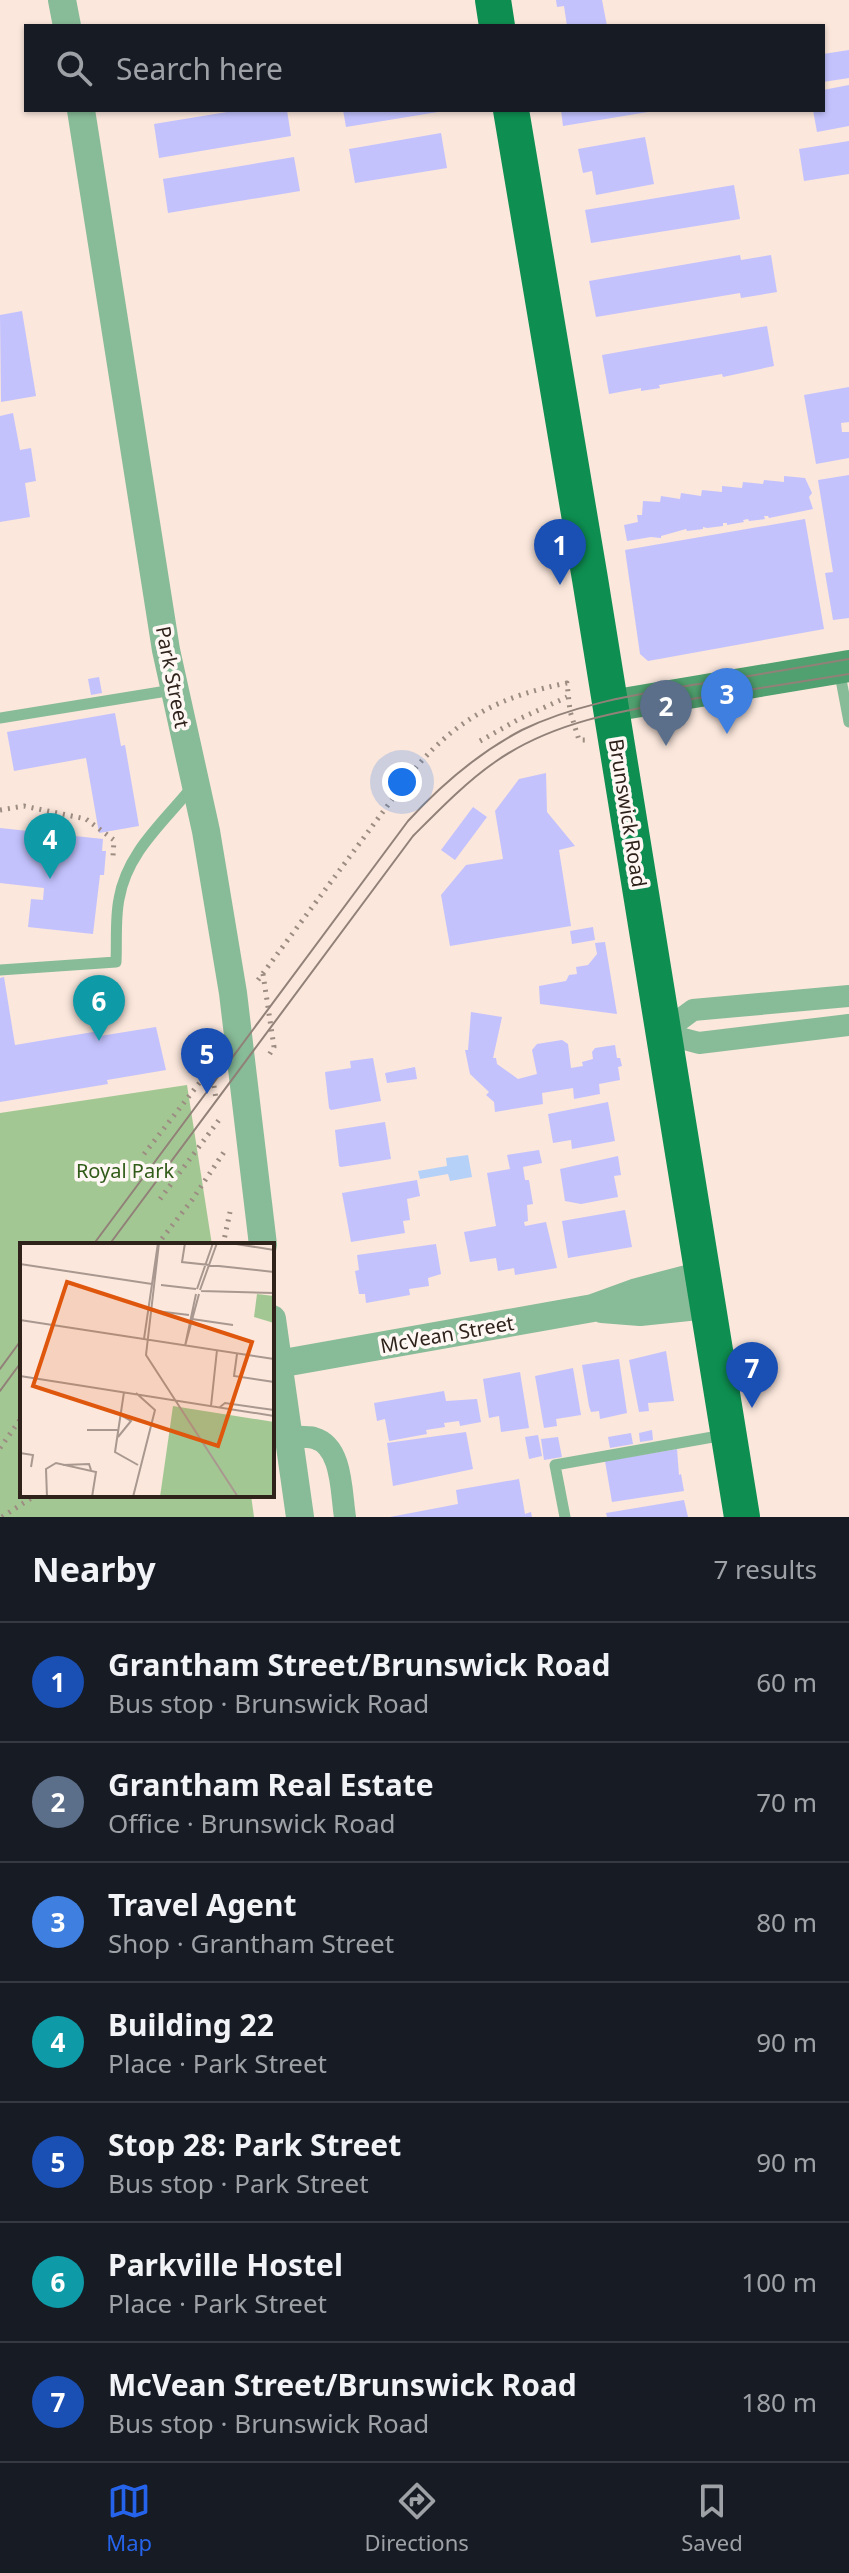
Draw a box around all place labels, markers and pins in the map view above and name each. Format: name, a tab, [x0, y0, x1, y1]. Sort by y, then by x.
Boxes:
pin: 1	[534, 519, 586, 585]
pin: 3	[701, 668, 753, 734]
pin: 2	[640, 680, 692, 746]
pin: 4	[24, 813, 76, 879]
pin: 6	[73, 975, 125, 1041]
pin: 5	[181, 1028, 233, 1094]
pin: 7	[726, 1342, 778, 1408]

